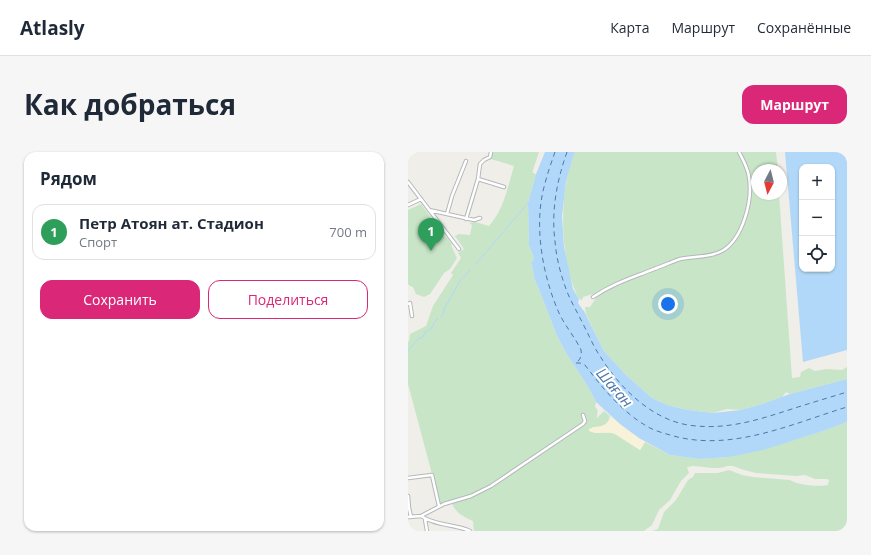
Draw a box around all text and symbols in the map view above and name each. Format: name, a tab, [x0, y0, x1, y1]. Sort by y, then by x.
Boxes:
text: Atlasly	[20, 15, 85, 41]
text: Карта	[610, 18, 649, 37]
text: Маршрут	[671, 18, 735, 37]
text: Сохранённые	[757, 18, 851, 37]
text: Как добраться	[24, 85, 236, 123]
button: Маршрут	[742, 85, 847, 124]
north arrow	[751, 164, 787, 200]
map controls	[799, 164, 835, 272]
button: +	[799, 164, 835, 200]
text: Рядом	[40, 167, 97, 190]
button: −	[799, 200, 835, 236]
text: Петр Атоян ат. Стадион	[79, 213, 264, 233]
pin: 1	[418, 218, 444, 251]
text: 1	[50, 223, 58, 241]
text: 700 m	[329, 223, 367, 241]
text: Спорт	[79, 233, 117, 251]
button: locate	[799, 236, 835, 272]
button: Сохранить	[40, 280, 200, 319]
button: Поделиться	[208, 280, 368, 319]
your location	[658, 294, 678, 314]
water label: Шаған	[592, 363, 638, 411]

